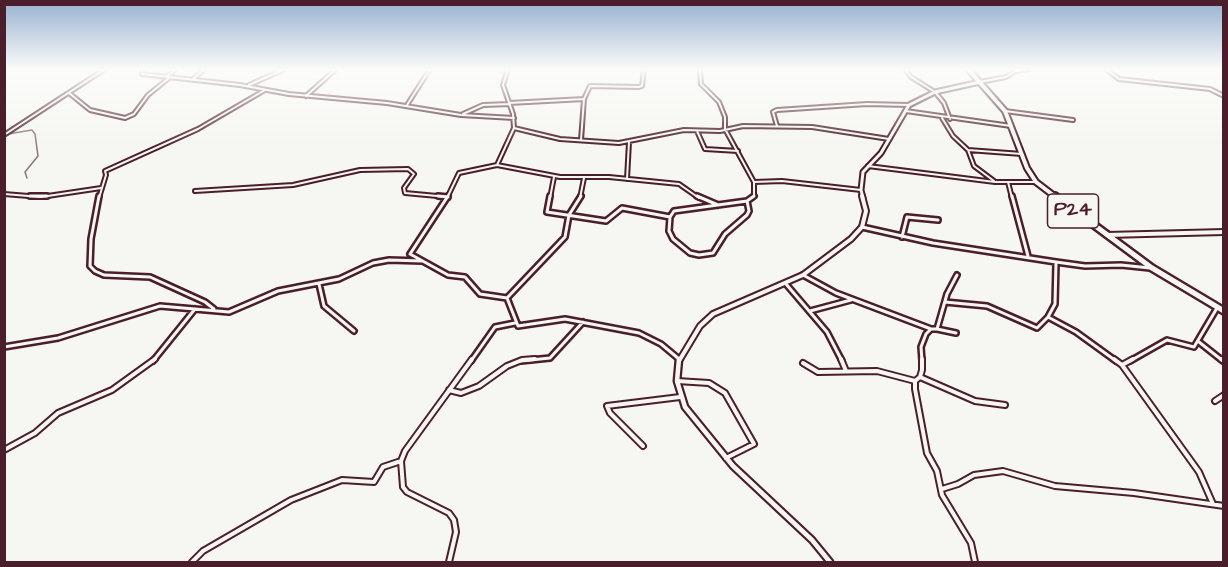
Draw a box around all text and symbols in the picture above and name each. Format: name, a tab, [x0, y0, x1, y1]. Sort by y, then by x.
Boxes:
road number: P24	[1048, 194, 1098, 228]

